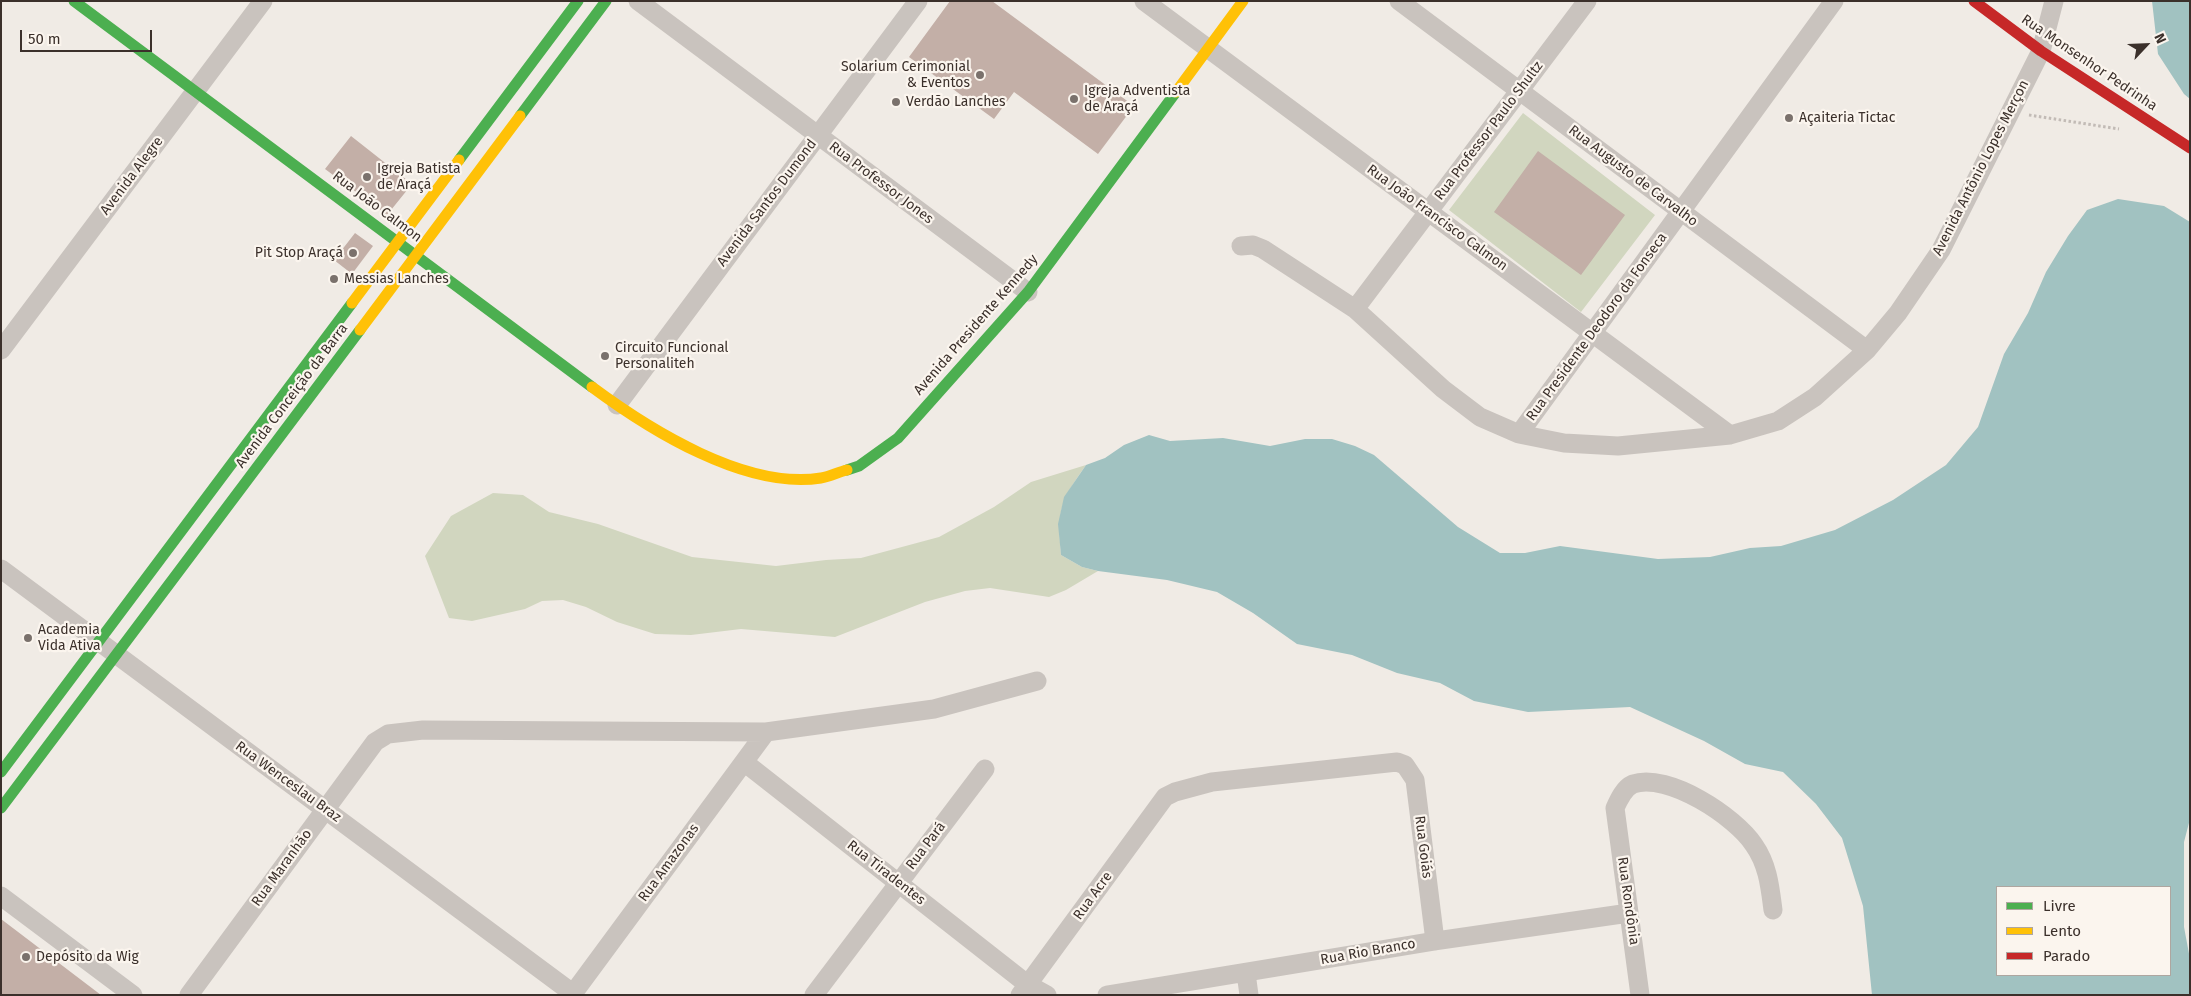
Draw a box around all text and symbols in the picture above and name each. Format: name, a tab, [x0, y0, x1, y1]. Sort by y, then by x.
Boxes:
street label: Rua Monsenhor Pedrinha	[2018, 11, 2160, 115]
scale bar	[22, 20, 155, 52]
north arrow	[2121, 20, 2171, 70]
text: 50 m	[28, 30, 61, 48]
text: N	[2150, 31, 2170, 46]
street label: Rua Professor Paulo Shultz	[1431, 58, 1547, 204]
place label: Solarium Cerimonial & Eventos	[841, 59, 970, 92]
marker: Solarium Cerimonial & Eventos	[974, 69, 986, 81]
street label: Avenida Antônio Lopes Merçon	[1929, 77, 2033, 259]
place label: Igreja Adventista de Araçá	[1084, 83, 1190, 115]
marker: Igreja Adventista de Araçá	[1068, 93, 1080, 105]
place label: Verdão Lanches	[906, 94, 1006, 110]
marker: Verdão Lanches	[890, 96, 902, 108]
place label: Açaiteria Tictac	[1799, 110, 1895, 126]
marker: Açaiteria Tictac	[1783, 112, 1795, 124]
street label: Rua Augusto de Carvalho	[1565, 122, 1701, 230]
street label: Avenida Alegre	[97, 133, 167, 219]
street label: Avenida Santos Dumond	[714, 136, 820, 270]
street label: Rua Professor Jones	[826, 138, 936, 228]
place label: Igreja Batista de Araçá	[377, 161, 461, 193]
street label: Rua João Francisco Calmon	[1363, 161, 1511, 275]
street label: Rua João Calmon	[329, 168, 425, 246]
marker: Igreja Batista de Araçá	[361, 171, 373, 183]
street label: Rua Presidente Deodoro da Fonseca	[1523, 230, 1671, 424]
place label: Pit Stop Araçá	[255, 245, 343, 261]
marker: Pit Stop Araçá	[347, 247, 359, 259]
street label: Avenida Presidente Kennedy	[910, 251, 1042, 399]
place label: Messias Lanches	[344, 271, 449, 287]
marker: Messias Lanches	[328, 273, 340, 285]
street label: Avenida Conceição da Barra	[232, 321, 352, 471]
place label: Circuito Funcional Personaliteh	[615, 340, 728, 372]
marker: Circuito Funcional Personaliteh	[599, 350, 611, 362]
place label: Academia Vida Ativa	[38, 622, 101, 654]
marker: Academia Vida Ativa	[22, 632, 34, 644]
street label: Rua Wenceslau Braz	[232, 738, 344, 826]
street label: Rua Goiás	[1411, 815, 1435, 879]
street label: Rua Pará	[903, 819, 949, 873]
street label: Rua Amazonas	[635, 821, 703, 905]
street label: Rua Maranhão	[248, 826, 316, 910]
street label: Rua Tiradentes	[843, 837, 929, 909]
street label: Rua Rondônia	[1613, 856, 1643, 946]
street label: Rua Acre	[1070, 869, 1116, 923]
legend	[1996, 886, 2171, 976]
text: Livre	[2043, 897, 2076, 915]
text: Lento	[2043, 922, 2081, 940]
street label: Rua Rio Branco	[1319, 935, 1417, 969]
text: Parado	[2043, 947, 2090, 965]
place label: Depósito da Wig	[36, 949, 139, 965]
marker: Depósito da Wig	[20, 951, 32, 963]

